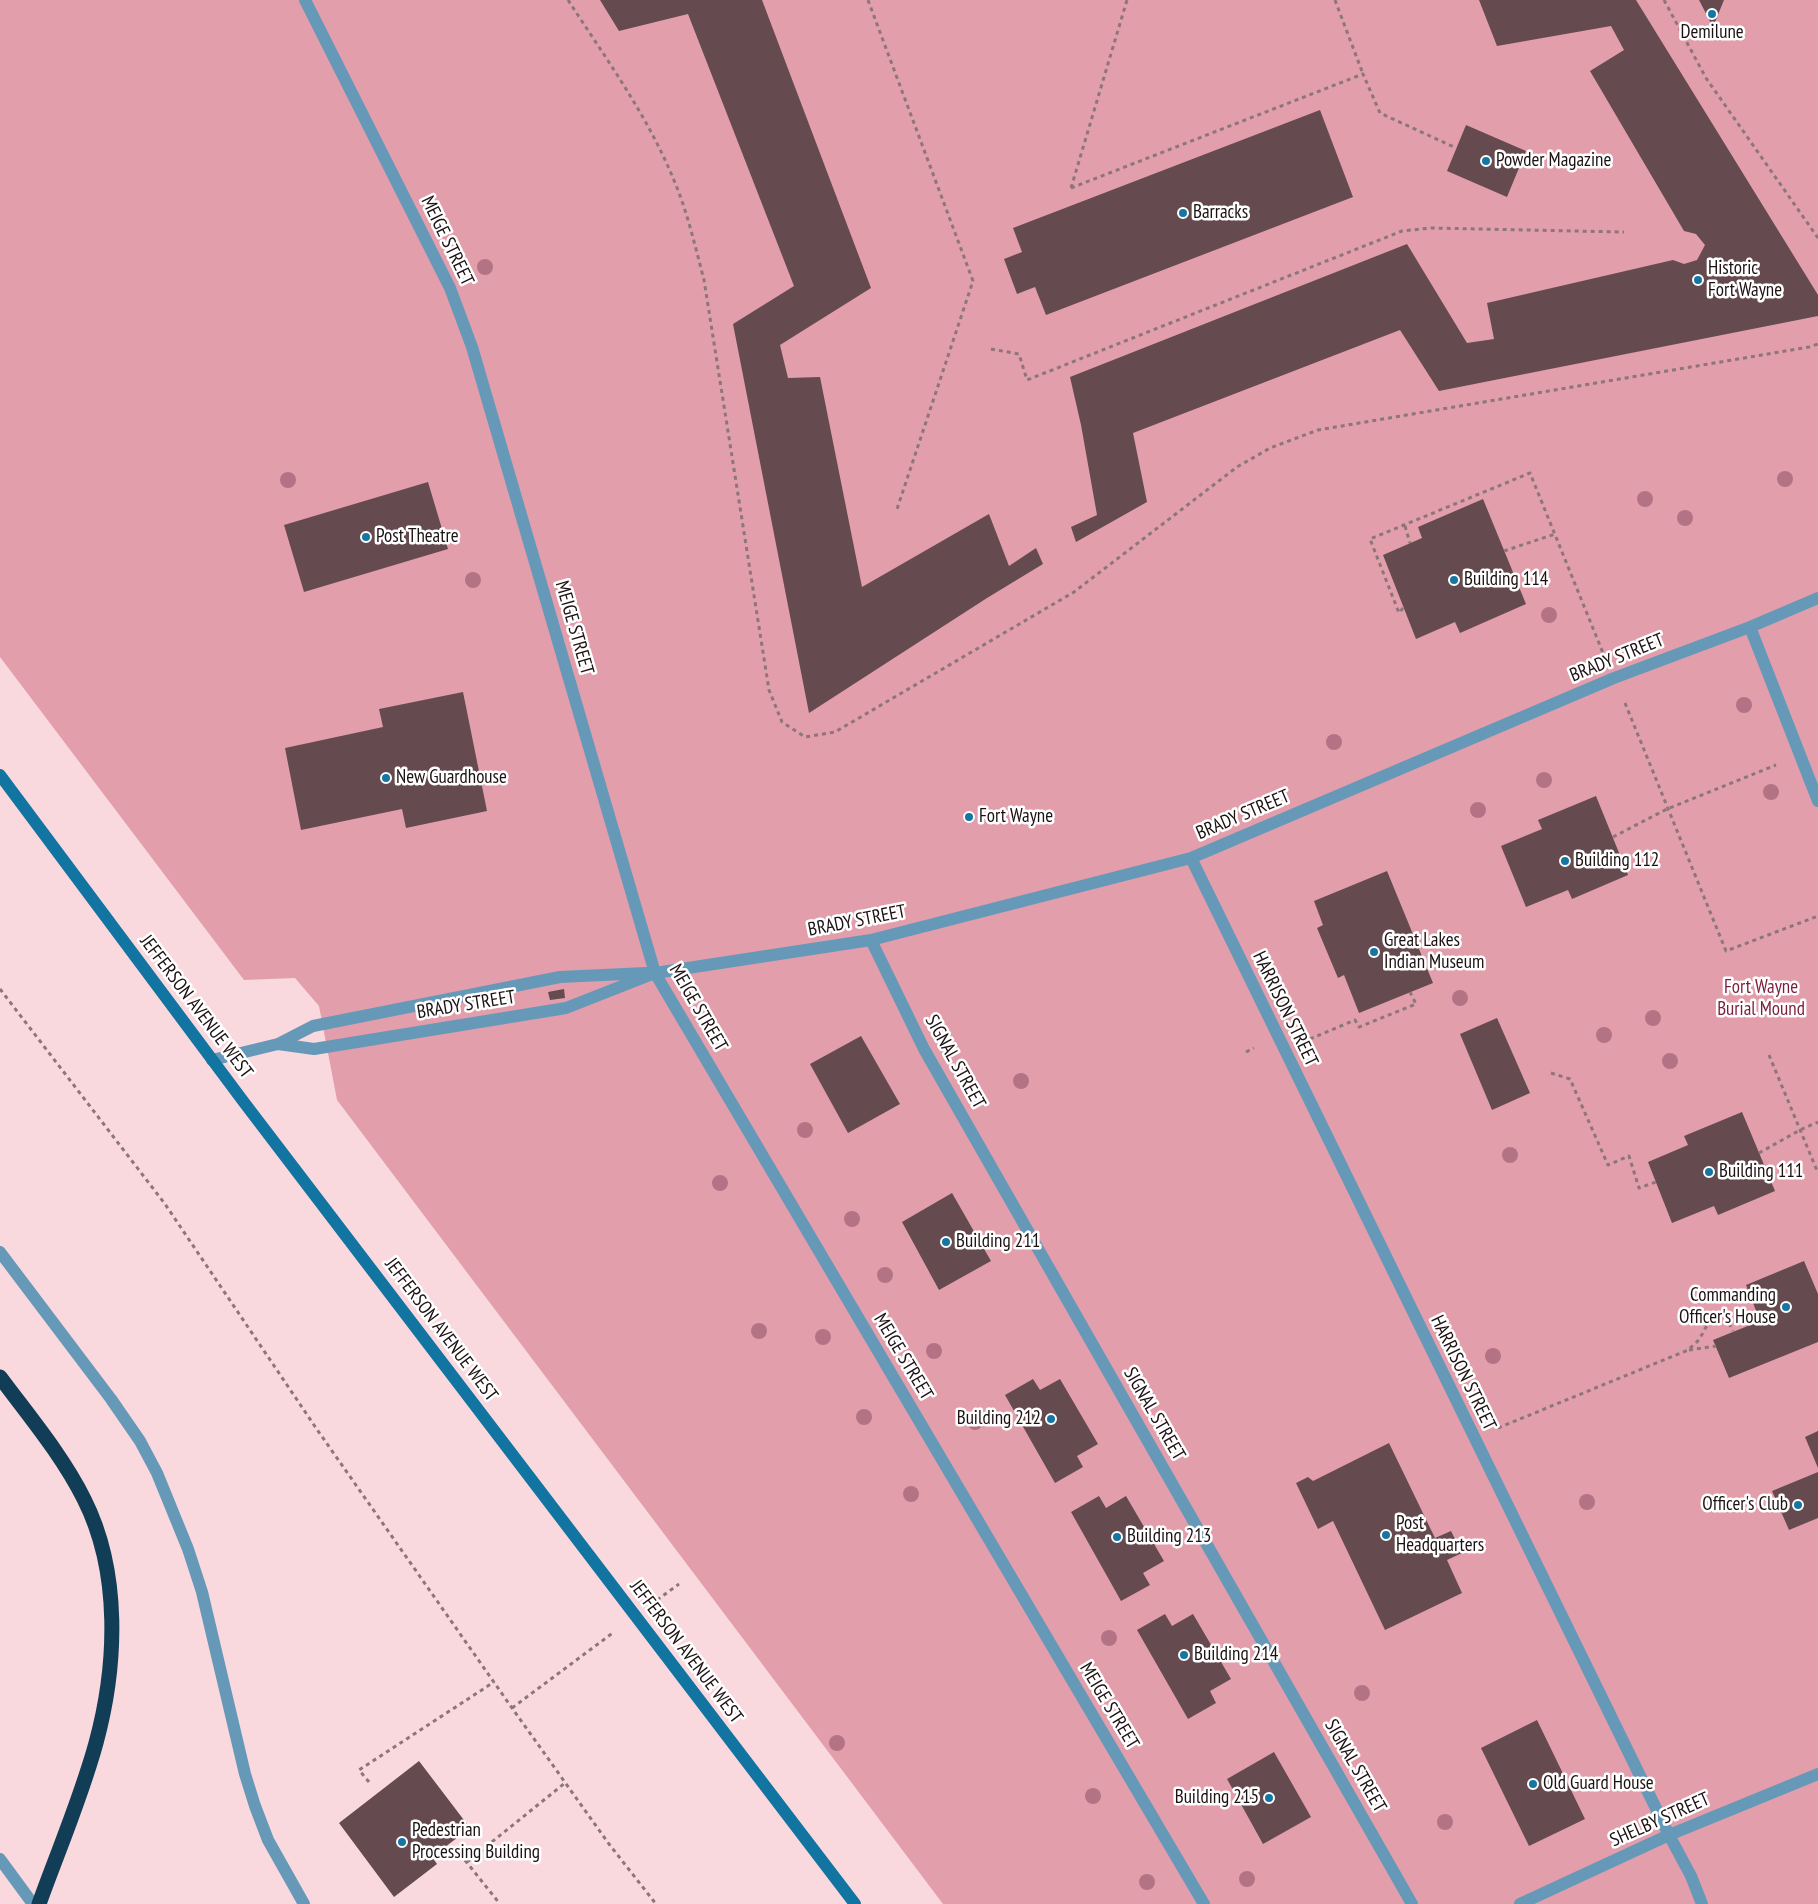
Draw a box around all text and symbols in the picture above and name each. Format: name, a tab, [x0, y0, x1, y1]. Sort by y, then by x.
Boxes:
marker: Demilune	[1706, 8, 1718, 20]
place label: Demilune	[1680, 22, 1744, 44]
place label: Powder Magazine	[1496, 150, 1611, 172]
marker: Powder Magazine	[1480, 155, 1492, 167]
street label: MEIGE STREET	[416, 193, 478, 289]
place label: Barracks	[1193, 202, 1248, 224]
marker: Barracks	[1177, 207, 1189, 219]
place label: Historic Fort Wayne	[1708, 258, 1782, 302]
marker: Historic Fort Wayne	[1692, 274, 1704, 286]
place label: Post Theatre	[376, 526, 458, 548]
marker: Post Theatre	[360, 531, 372, 543]
place label: Building 114	[1464, 569, 1548, 591]
marker: Building 114	[1448, 574, 1460, 586]
street label: MEIGE STREET	[550, 578, 598, 678]
street label: BRADY STREET	[1567, 629, 1667, 687]
place label: New Guardhouse	[396, 767, 507, 789]
marker: New Guardhouse	[380, 772, 392, 784]
street label: BRADY STREET	[1193, 785, 1293, 845]
place label: Fort Wayne	[979, 806, 1053, 828]
marker: Fort Wayne	[963, 811, 975, 823]
place label: Building 112	[1575, 850, 1659, 872]
marker: Building 112	[1559, 855, 1571, 867]
street label: BRADY STREET	[806, 900, 908, 942]
place label: Great Lakes Indian Museum	[1384, 930, 1484, 974]
street label: JEFFERSON AVENUE WEST	[135, 931, 257, 1083]
marker: Great Lakes Indian Museum	[1368, 946, 1380, 958]
street label: HARRISON STREET	[1247, 948, 1323, 1070]
street label: MEIGE STREET	[664, 960, 732, 1056]
park label: Fort Wayne Burial Mound	[1717, 977, 1805, 1021]
street label: BRADY STREET	[415, 986, 517, 1024]
street label: SIGNAL STREET	[920, 1011, 990, 1113]
place label: Building 111	[1719, 1161, 1803, 1183]
marker: Building 111	[1703, 1166, 1715, 1178]
place label: Building 211	[956, 1231, 1040, 1253]
marker: Building 211	[940, 1236, 952, 1248]
street label: JEFFERSON AVENUE WEST	[380, 1254, 502, 1406]
place label: Commanding Officer's House	[1679, 1285, 1776, 1329]
marker: Commanding Officer's House	[1780, 1301, 1792, 1313]
street label: MEIGE STREET	[868, 1310, 938, 1404]
street label: HARRISON STREET	[1425, 1312, 1501, 1434]
street label: SIGNAL STREET	[1118, 1363, 1190, 1465]
place label: Building 212	[957, 1408, 1041, 1430]
marker: Building 212	[1045, 1413, 1057, 1425]
place label: Officer's Club	[1702, 1494, 1788, 1516]
marker: Officer's Club	[1792, 1499, 1804, 1511]
place label: Post Headquarters	[1396, 1513, 1484, 1557]
place label: Building 213	[1127, 1526, 1211, 1548]
marker: Post Headquarters	[1380, 1529, 1392, 1541]
marker: Building 213	[1111, 1531, 1123, 1543]
street label: JEFFERSON AVENUE WEST	[625, 1576, 747, 1728]
place label: Building 214	[1194, 1644, 1278, 1666]
marker: Building 214	[1178, 1649, 1190, 1661]
street label: MEIGE STREET	[1074, 1659, 1144, 1753]
street label: SIGNAL STREET	[1319, 1715, 1391, 1817]
place label: Old Guard House	[1543, 1773, 1654, 1795]
marker: Old Guard House	[1527, 1778, 1539, 1790]
place label: Building 215	[1175, 1787, 1259, 1809]
street label: SHELBY STREET	[1607, 1788, 1713, 1852]
marker: Building 215	[1263, 1792, 1275, 1804]
place label: Pedestrian Processing Building	[412, 1820, 540, 1864]
marker: Pedestrian Processing Building	[396, 1836, 408, 1848]

